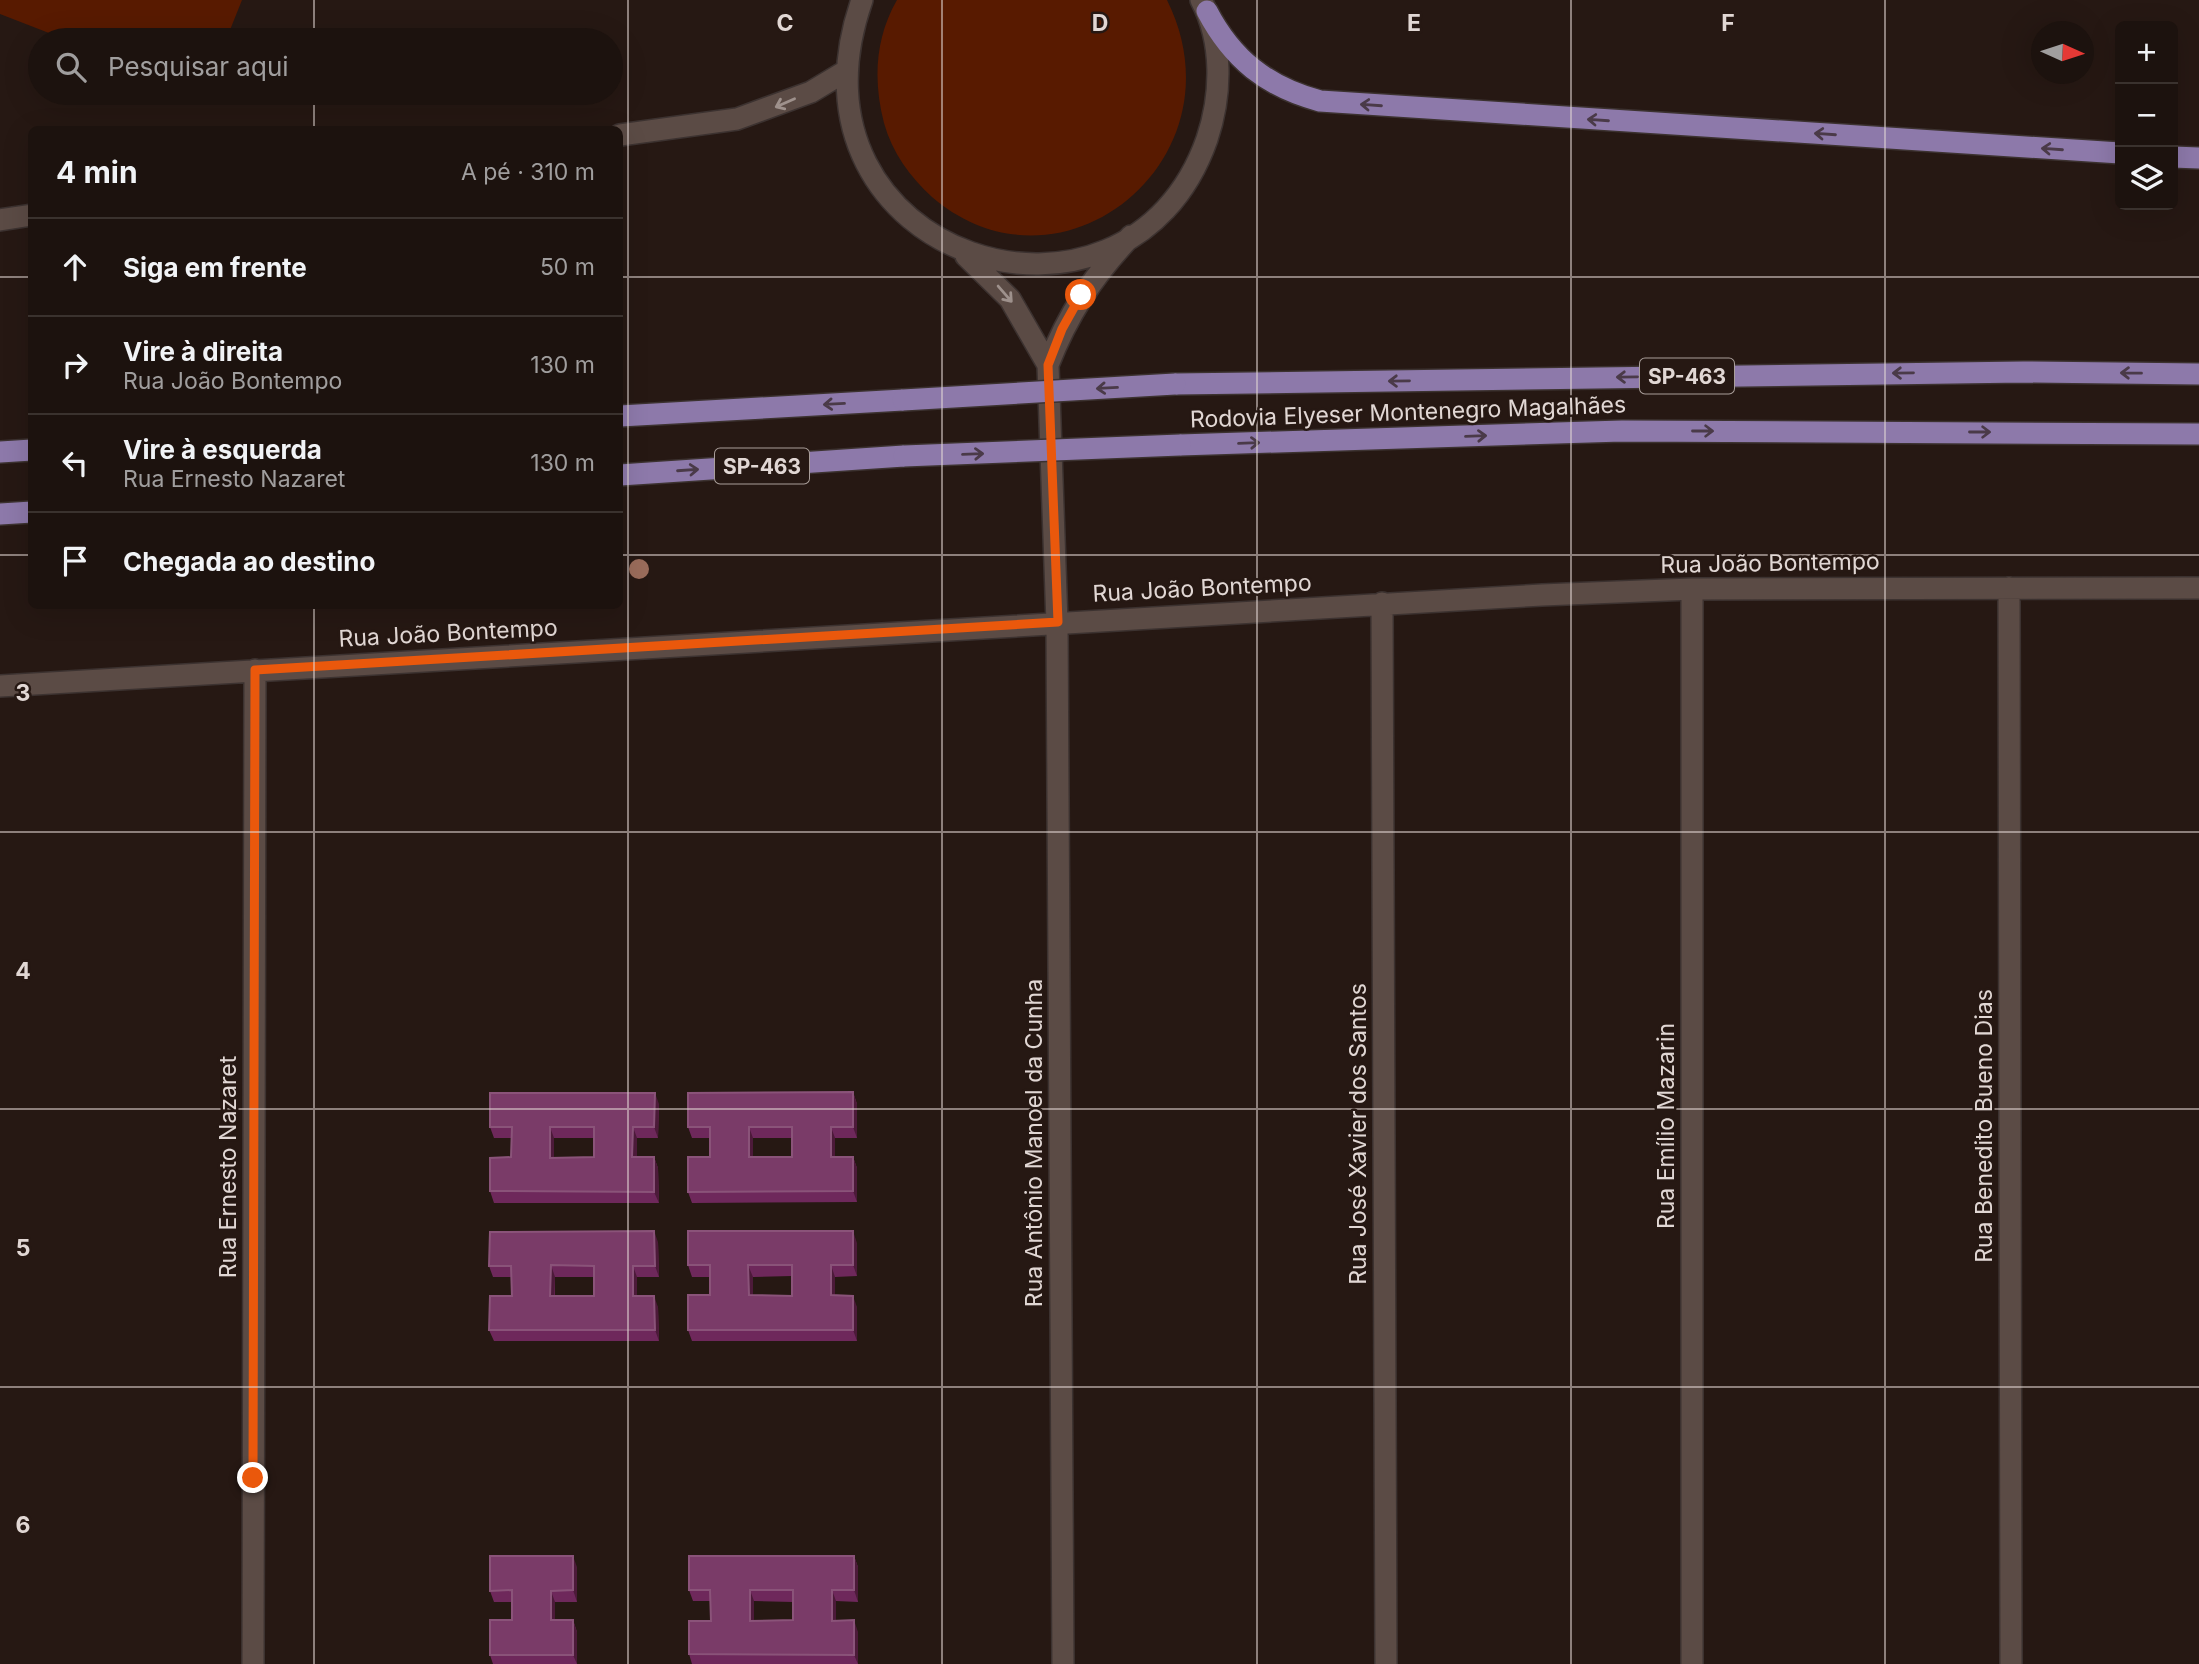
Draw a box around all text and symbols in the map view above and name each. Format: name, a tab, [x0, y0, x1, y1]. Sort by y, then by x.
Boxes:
text: C	[776, 9, 794, 37]
text: D	[1092, 9, 1108, 37]
text: E	[1407, 9, 1421, 37]
text: F	[1721, 9, 1735, 37]
north arrow	[2031, 21, 2094, 84]
map controls	[2115, 21, 2178, 210]
button: +	[2115, 21, 2178, 84]
search box	[28, 28, 623, 105]
icon: search	[52, 48, 90, 86]
text: Pesquisar aqui	[108, 51, 289, 82]
button: −	[2115, 84, 2178, 147]
one-way arrow	[775, 97, 797, 110]
one-way arrow	[1360, 98, 1383, 111]
one-way arrow	[1587, 113, 1610, 126]
one-way arrow	[1814, 127, 1837, 140]
one-way arrow	[2041, 142, 2064, 155]
button: layers	[2115, 147, 2178, 210]
text: 4 min	[56, 154, 138, 190]
text: A pé · 310 m	[461, 158, 595, 186]
icon: ahead	[56, 248, 94, 286]
text: Siga em frente	[123, 252, 307, 283]
text: 50 m	[540, 253, 595, 281]
route start	[1065, 279, 1096, 310]
one-way arrow	[997, 285, 1013, 303]
text: Vire à direita	[123, 336, 283, 367]
icon: right	[56, 346, 94, 384]
text: 130 m	[530, 351, 595, 379]
road number: SP-463	[1640, 358, 1734, 394]
one-way arrow	[1892, 366, 1915, 380]
one-way arrow	[2120, 366, 2143, 380]
text: Rua João Bontempo	[123, 367, 342, 395]
one-way arrow	[1616, 370, 1639, 384]
one-way arrow	[1388, 374, 1411, 387]
one-way arrow	[1095, 381, 1118, 394]
street label: Rodovia Elyeser Montenegro Magalhães	[1189, 390, 1627, 434]
one-way arrow	[823, 397, 846, 410]
one-way arrow	[1692, 424, 1715, 438]
one-way arrow	[1968, 425, 1991, 439]
one-way arrow	[1464, 429, 1487, 442]
text: Vire à esquerda	[123, 434, 322, 465]
one-way arrow	[1237, 437, 1260, 450]
icon: left	[56, 444, 94, 482]
one-way arrow	[961, 447, 984, 460]
road number: SP-463	[715, 448, 809, 484]
text: 130 m	[530, 449, 595, 477]
one-way arrow	[676, 464, 699, 477]
text: Rua Ernesto Nazaret	[123, 465, 345, 493]
icon: arrive	[56, 542, 94, 580]
text: Chegada ao destino	[123, 546, 375, 577]
street label: Rua João Bontempo	[1660, 547, 1880, 579]
street label: Rua João Bontempo	[1092, 568, 1312, 608]
street label: Rua João Bontempo	[338, 613, 558, 653]
text: 3	[16, 679, 30, 707]
text: 4	[15, 957, 31, 985]
street label: Rua Antônio Manoel da Cunha	[1020, 979, 1048, 1307]
street label: Rua José Xavier dos Santos	[1344, 983, 1372, 1285]
street label: Rua Benedito Bueno Dias	[1970, 989, 1998, 1263]
street label: Rua Emílio Mazarin	[1652, 1023, 1680, 1229]
street label: Rua Ernesto Nazaret	[214, 1055, 242, 1278]
text: 5	[16, 1234, 30, 1262]
route end	[237, 1462, 268, 1493]
text: 6	[16, 1511, 30, 1539]

